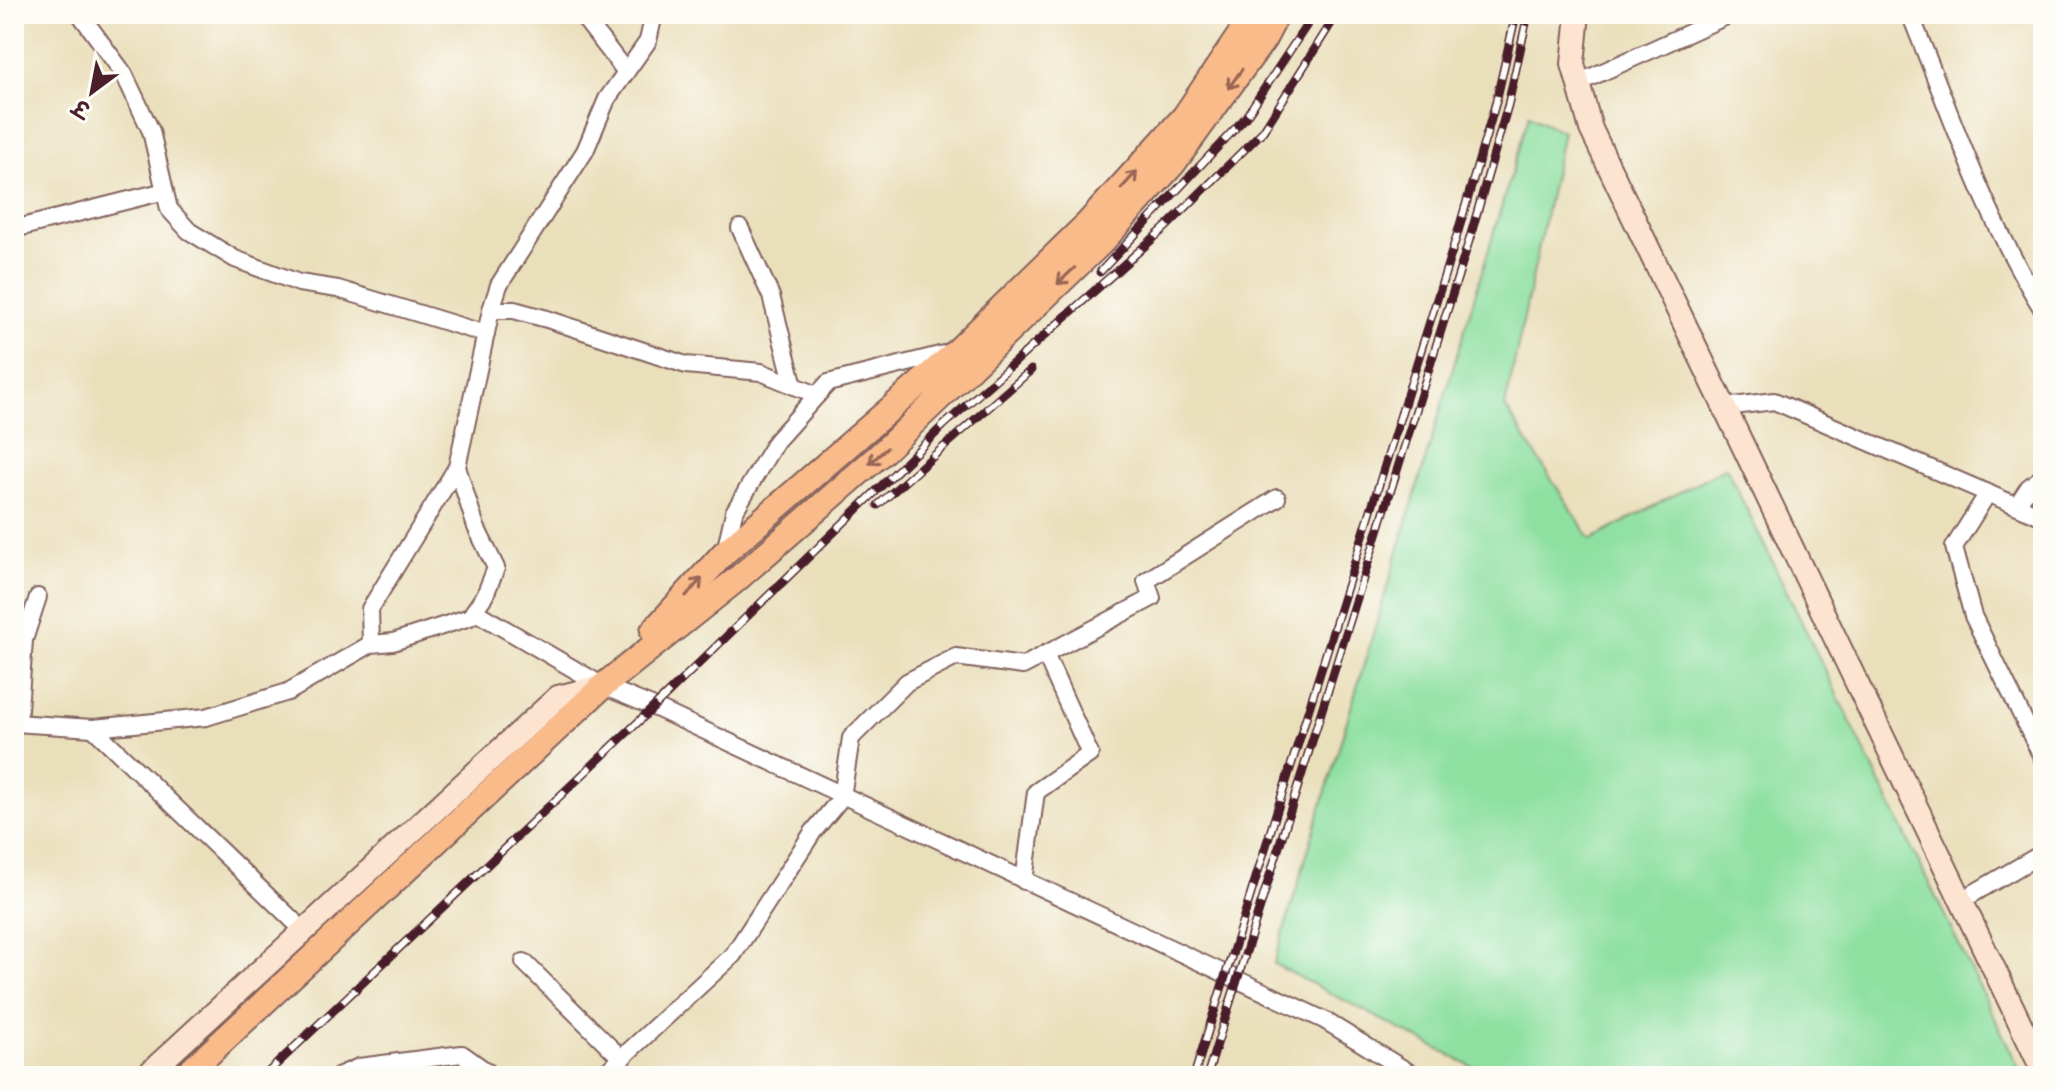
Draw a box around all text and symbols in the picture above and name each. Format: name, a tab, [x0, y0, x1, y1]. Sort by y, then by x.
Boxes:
north arrow	[52, 52, 132, 132]
one-way arrow	[1227, 68, 1243, 90]
text: उ	[67, 92, 97, 124]
one-way arrow	[1119, 171, 1137, 191]
one-way arrow	[1057, 266, 1076, 285]
one-way arrow	[868, 446, 888, 464]
one-way arrow	[684, 577, 703, 597]

